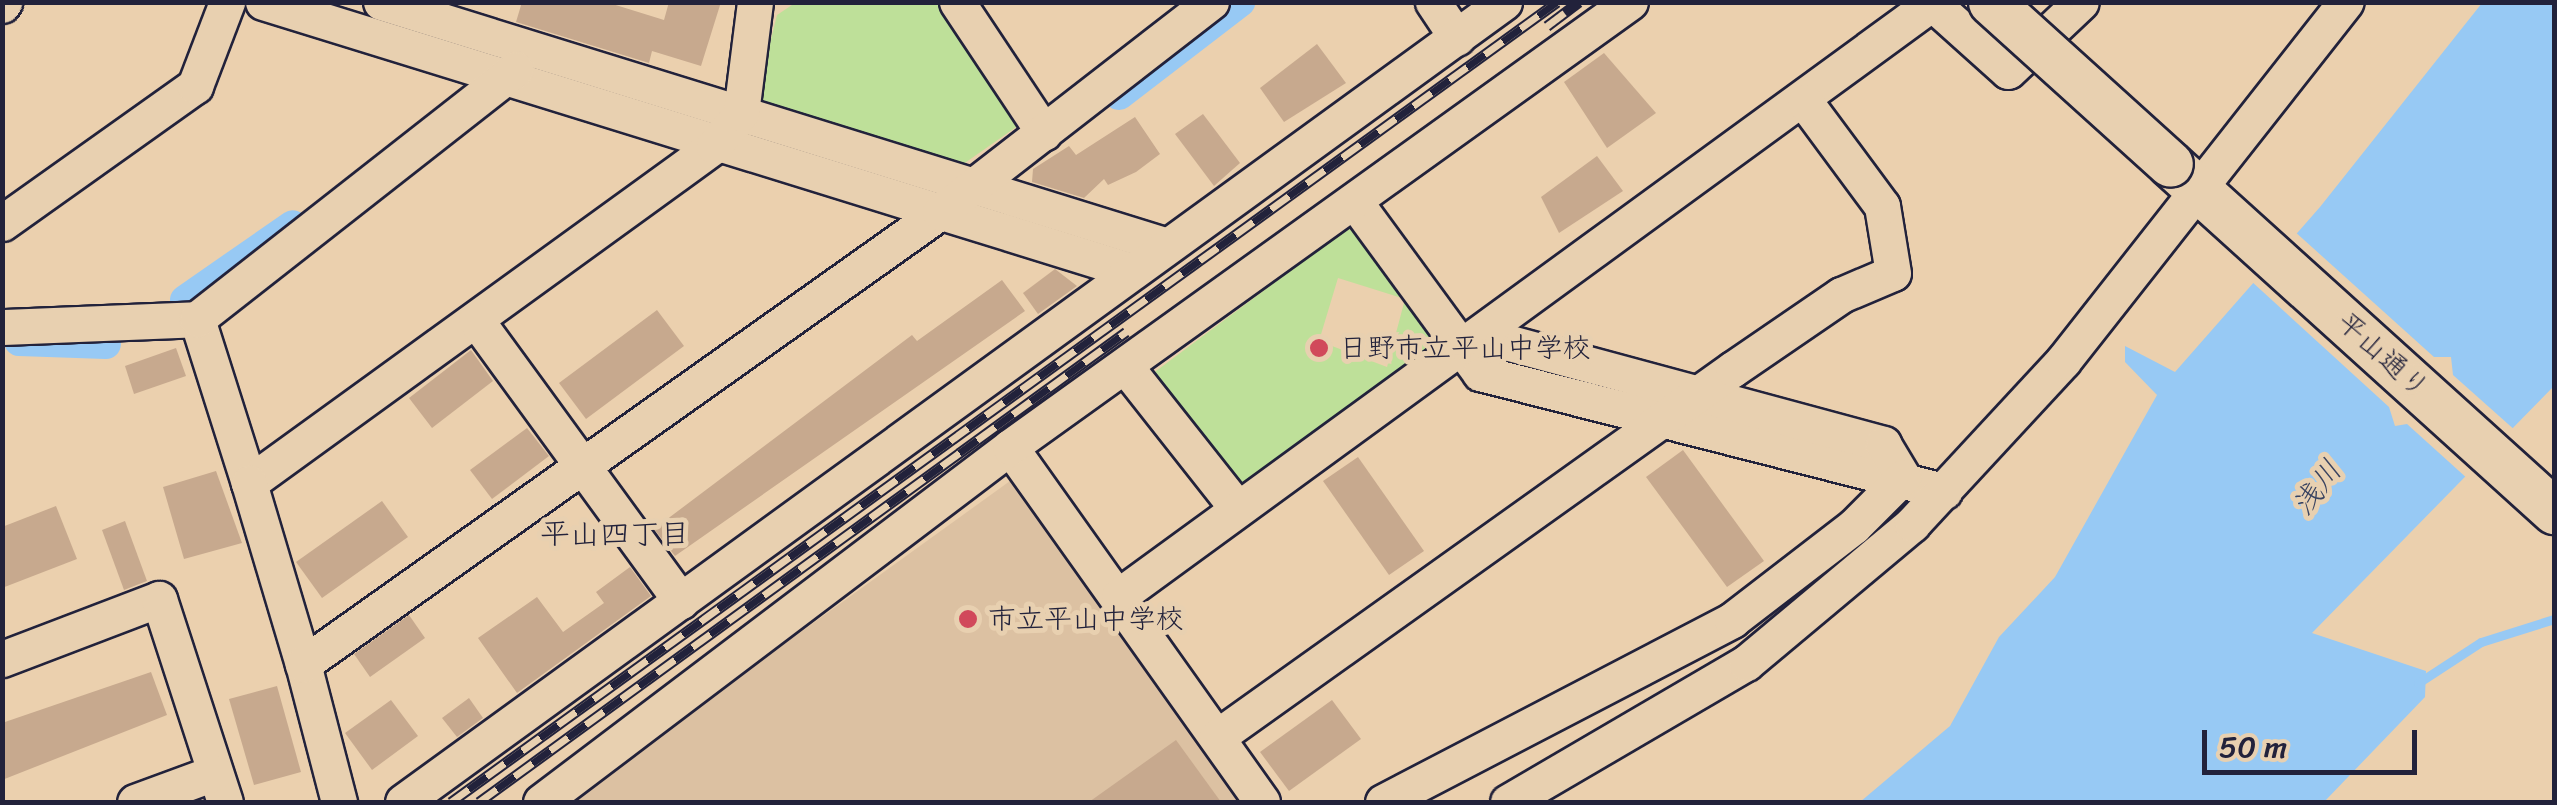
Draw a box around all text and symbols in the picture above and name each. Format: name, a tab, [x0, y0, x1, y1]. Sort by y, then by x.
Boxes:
street label: 平山通り	[2330, 305, 2436, 405]
place label: 日野市立平山中学校	[1339, 331, 1591, 365]
marker: 日野市立平山中学校	[1308, 337, 1330, 359]
water label: 浅川	[2285, 453, 2349, 523]
district label: 平山四丁目	[540, 516, 690, 552]
place label: 市立平山中学校	[988, 602, 1184, 636]
marker: 市立平山中学校	[957, 608, 979, 630]
scale bar	[2207, 710, 2422, 772]
text: 50 m	[2219, 720, 2287, 774]

